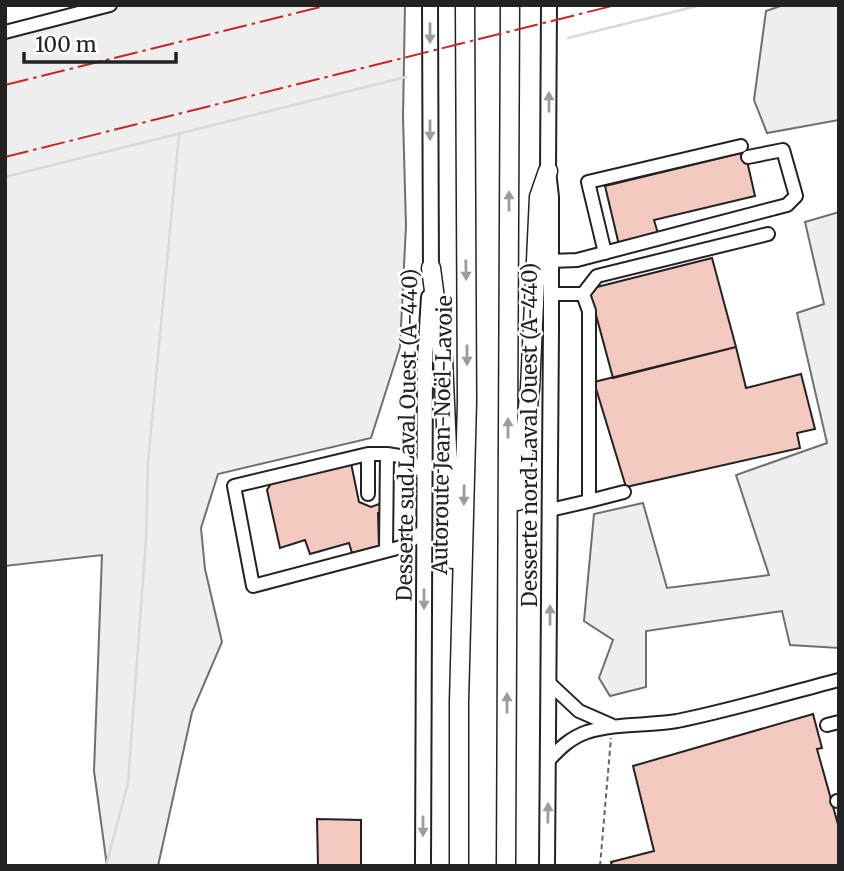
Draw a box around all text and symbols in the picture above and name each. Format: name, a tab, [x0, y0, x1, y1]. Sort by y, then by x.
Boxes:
scale bar	[24, 21, 177, 65]
one-way arrow	[424, 23, 436, 45]
text: 100 m	[35, 31, 97, 58]
one-way arrow	[543, 91, 554, 113]
one-way arrow	[424, 119, 436, 141]
one-way arrow	[503, 190, 515, 212]
one-way arrow	[460, 259, 472, 281]
street label: Desserte nord Laval Ouest (A-440)	[516, 263, 543, 607]
street label: Desserte sud Laval Ouest (A-440)	[391, 268, 423, 602]
street label: Autoroute Jean-Noël-Lavoie	[426, 295, 458, 576]
one-way arrow	[461, 344, 473, 366]
one-way arrow	[502, 417, 514, 439]
one-way arrow	[459, 484, 470, 506]
one-way arrow	[418, 588, 430, 610]
one-way arrow	[544, 603, 556, 625]
one-way arrow	[501, 691, 513, 713]
one-way arrow	[542, 802, 553, 824]
one-way arrow	[417, 816, 429, 838]

